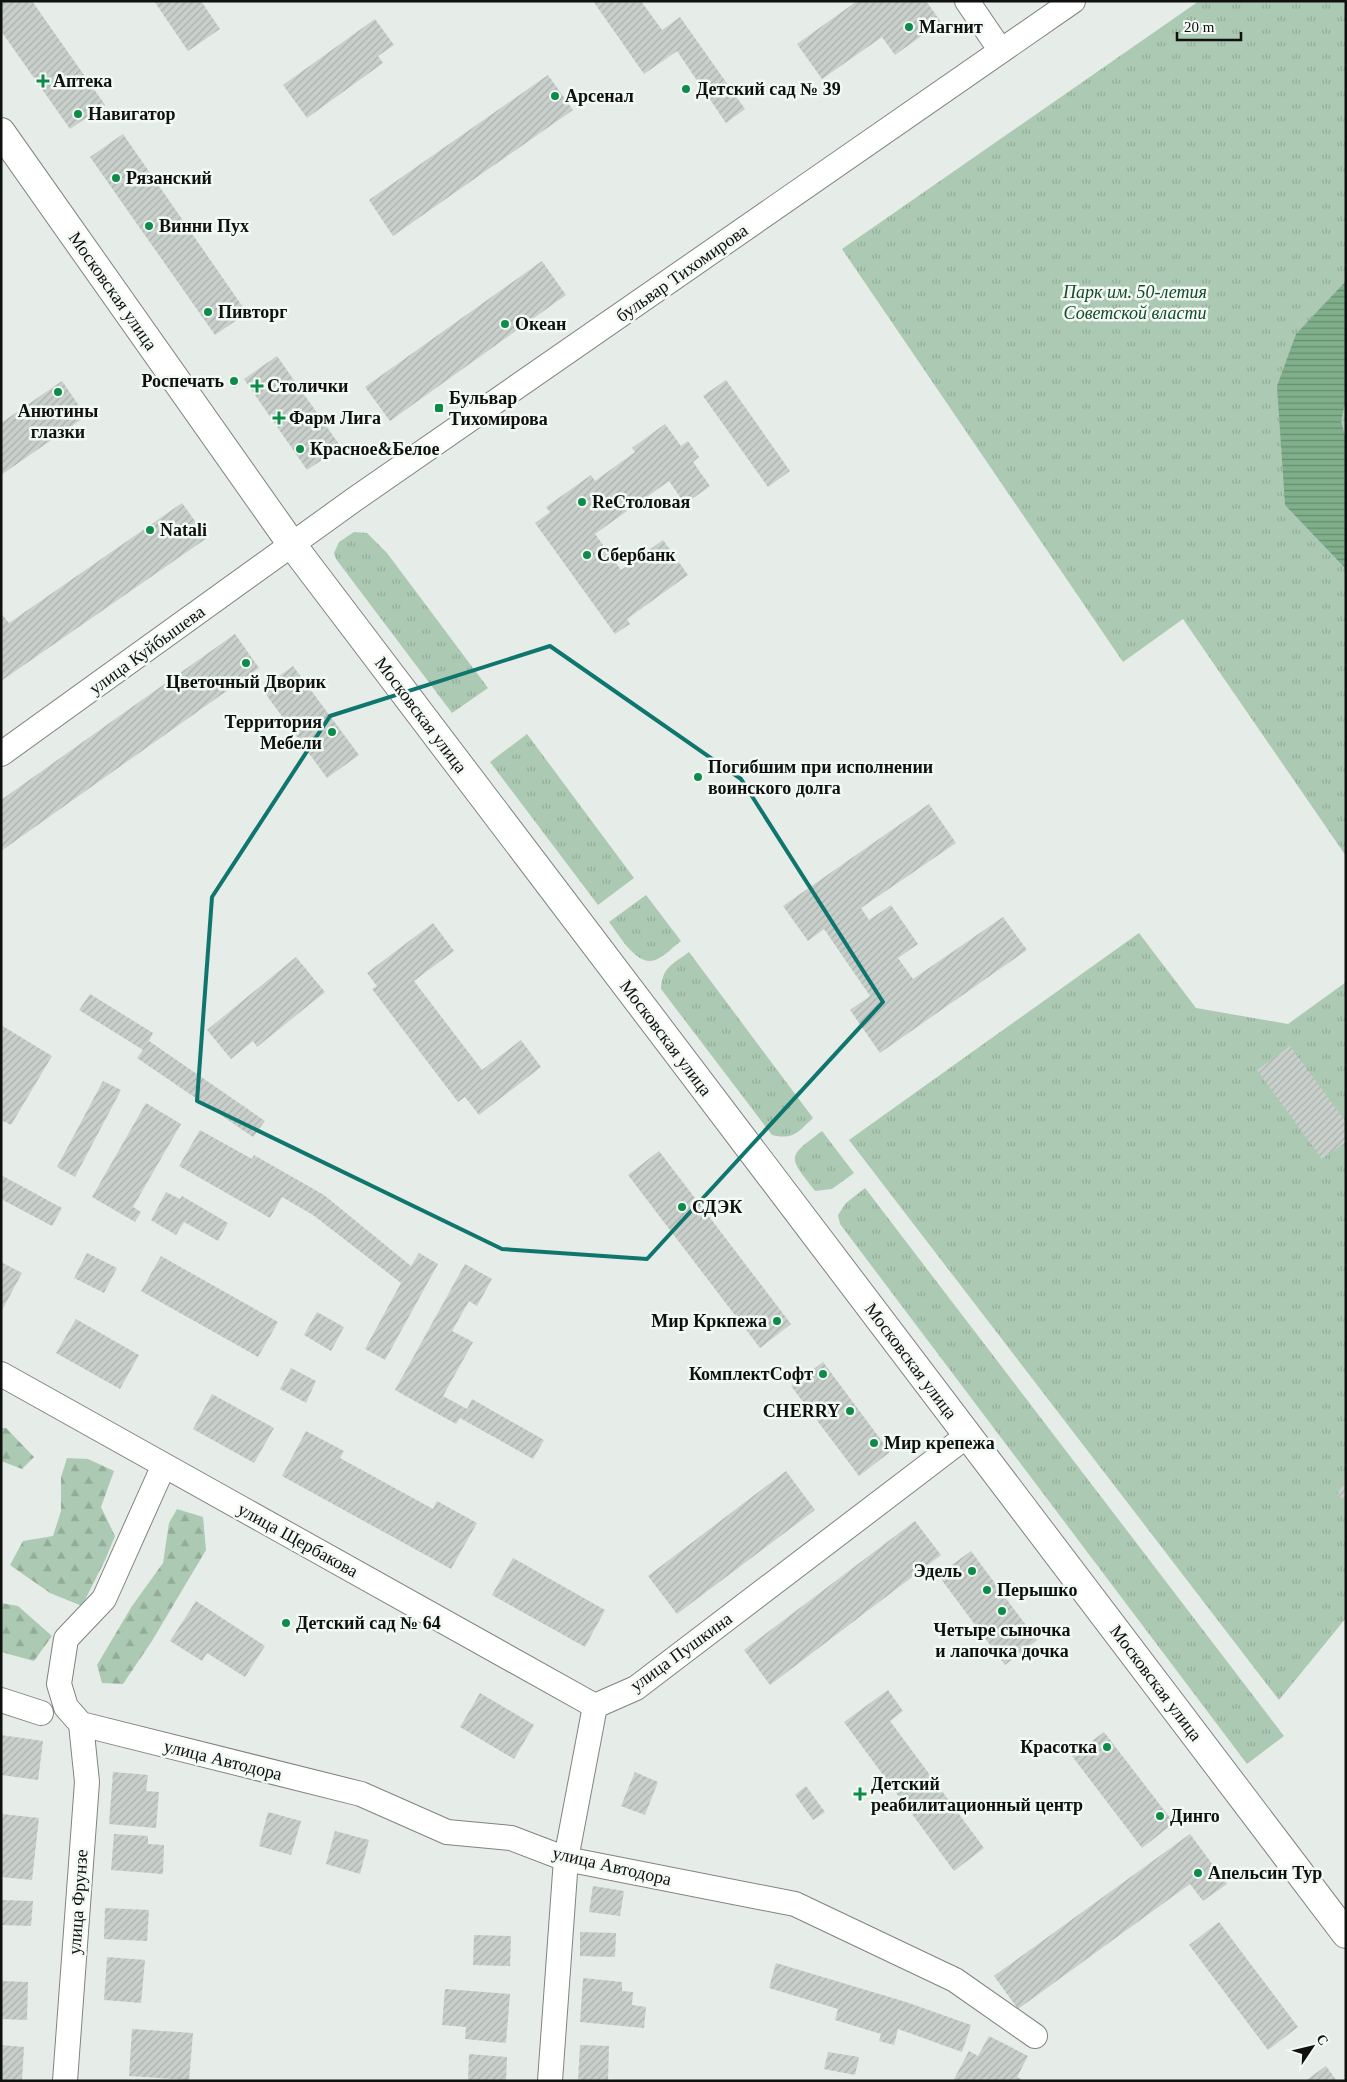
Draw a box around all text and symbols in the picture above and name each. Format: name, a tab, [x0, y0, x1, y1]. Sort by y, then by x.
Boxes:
scale bar	[1177, 10, 1241, 42]
place label: Магнит	[919, 17, 983, 37]
text: 20 m	[1184, 19, 1215, 35]
marker: Магнит	[903, 21, 915, 33]
place label: Аптека	[53, 71, 112, 91]
marker: Аптека	[37, 75, 49, 87]
place label: Детский сад № 39	[696, 79, 841, 99]
marker: Детский сад № 39	[680, 83, 692, 95]
place label: Арсенал	[565, 86, 634, 106]
marker: Арсенал	[549, 90, 561, 102]
place label: Навигатор	[88, 104, 175, 124]
marker: Навигатор	[72, 108, 84, 120]
place label: Рязанский	[126, 168, 212, 188]
marker: Рязанский	[110, 172, 122, 184]
place label: Винни Пух	[159, 216, 249, 236]
marker: Винни Пух	[143, 220, 155, 232]
street label: бульвар Тихомирова	[612, 220, 752, 326]
street label: Московская улица	[65, 228, 161, 354]
park label: Парк им. 50-летия Советской власти	[1062, 282, 1207, 323]
place label: Пивторг	[218, 302, 287, 322]
marker: Пивторг	[202, 306, 214, 318]
place label: Океан	[515, 314, 566, 334]
marker: Океан	[499, 318, 511, 330]
place label: Роспечать	[142, 371, 224, 391]
marker: Роспечать	[228, 375, 240, 387]
place label: Столички	[267, 376, 349, 396]
marker: Столички	[251, 380, 263, 392]
marker: Анютины глазки	[52, 386, 64, 398]
place label: Бульвар Тихомирова	[449, 388, 548, 429]
place label: Анютины глазки	[18, 401, 98, 442]
marker: Бульвар Тихомирова	[433, 402, 445, 414]
place label: Фарм Лига	[289, 408, 381, 428]
marker: Фарм Лига	[273, 412, 285, 424]
place label: Красное&Белое	[310, 439, 439, 459]
marker: Красное&Белое	[294, 443, 306, 455]
place label: ReСтоловая	[592, 492, 690, 512]
marker: ReСтоловая	[576, 496, 588, 508]
place label: Natali	[160, 520, 207, 540]
marker: Natali	[144, 524, 156, 536]
place label: Сбербанк	[597, 545, 676, 565]
marker: Сбербанк	[581, 549, 593, 561]
street label: улица Куйбышева	[85, 601, 209, 699]
street label: Московская улица	[371, 653, 471, 777]
marker: Цветочный Дворик	[240, 657, 252, 669]
place label: Цветочный Дворик	[166, 672, 327, 692]
place label: Территория Мебели	[225, 712, 322, 753]
marker: Территория Мебели	[326, 726, 338, 738]
place label: Погибшим при исполнении воинского долга	[708, 757, 933, 798]
marker: Погибшим при исполнении воинского долга	[692, 771, 704, 783]
street label: Московская улица	[616, 976, 716, 1100]
place label: СДЭК	[692, 1197, 742, 1217]
marker: СДЭК	[676, 1201, 688, 1213]
street label: Московская улица	[861, 1299, 961, 1423]
place label: Мир Кркпежа	[651, 1311, 767, 1331]
marker: Мир Кркпежа	[771, 1315, 783, 1327]
place label: КомплектСофт	[689, 1364, 813, 1384]
marker: КомплектСофт	[817, 1368, 829, 1380]
place label: CHERRY	[763, 1401, 840, 1421]
marker: CHERRY	[844, 1405, 856, 1417]
place label: Мир крепежа	[884, 1433, 995, 1453]
marker: Мир крепежа	[868, 1437, 880, 1449]
street label: улица Щербакова	[234, 1499, 362, 1581]
place label: Эдель	[914, 1561, 962, 1581]
marker: Эдель	[966, 1565, 978, 1577]
place label: Перышко	[997, 1580, 1077, 1600]
marker: Перышко	[981, 1584, 993, 1596]
marker: Четыре сыночка и лапочка дочка	[996, 1605, 1008, 1617]
street label: улица Пушкина	[626, 1608, 736, 1696]
place label: Детский сад № 64	[296, 1613, 441, 1633]
marker: Детский сад № 64	[280, 1617, 292, 1629]
place label: Четыре сыночка и лапочка дочка	[934, 1620, 1070, 1661]
street label: Московская улица	[1106, 1621, 1206, 1745]
street label: улица Автодора	[162, 1736, 284, 1784]
place label: Красотка	[1020, 1737, 1097, 1757]
marker: Красотка	[1101, 1741, 1113, 1753]
place label: Детский реабилитационный центр	[871, 1774, 1083, 1815]
marker: Детский реабилитационный центр	[853, 1787, 867, 1801]
place label: Динго	[1170, 1806, 1220, 1826]
marker: Динго	[1154, 1810, 1166, 1822]
street label: улица Автодора	[551, 1843, 673, 1889]
street label: улица Фрунзе	[64, 1849, 92, 1955]
place label: Апельсин Тур	[1208, 1863, 1322, 1883]
marker: Апельсин Тур	[1192, 1867, 1204, 1879]
north arrow	[1287, 2022, 1337, 2072]
text: С	[1313, 2031, 1331, 2048]

